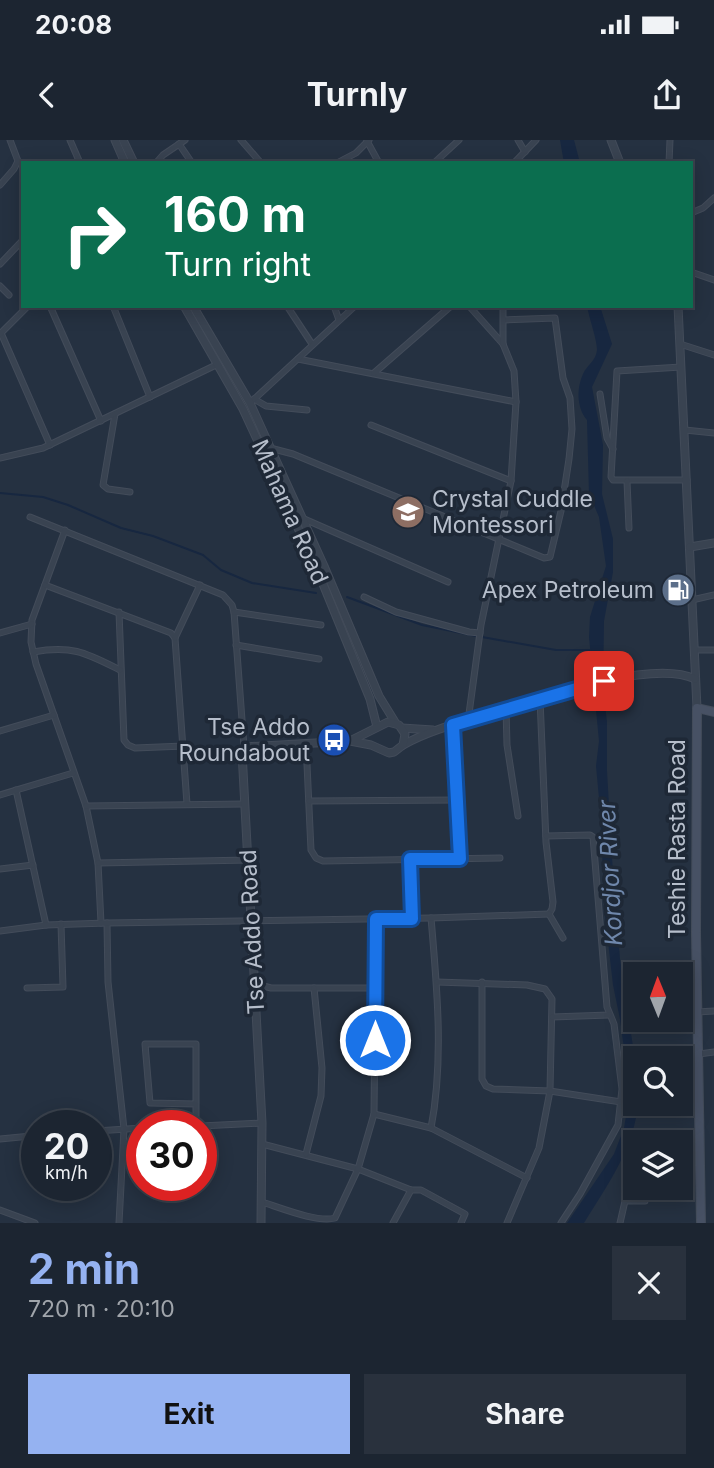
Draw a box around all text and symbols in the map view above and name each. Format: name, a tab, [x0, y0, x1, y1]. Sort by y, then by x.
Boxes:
text: 20:08	[35, 9, 112, 40]
text: Turnly	[307, 75, 407, 114]
icon: back	[28, 76, 66, 114]
icon: share	[648, 76, 686, 114]
text: 160 m	[164, 185, 306, 244]
icon: right	[49, 189, 140, 280]
text: Turn right	[164, 245, 311, 284]
street label: Mahama Road	[246, 435, 334, 589]
place label: Crystal Cuddle Montessori	[432, 485, 593, 539]
school or university icon: Crystal Cuddle Montessori	[389, 493, 427, 531]
fuel station icon: Apex Petroleum	[659, 571, 697, 609]
place label: Apex Petroleum	[482, 576, 654, 604]
pin	[574, 651, 634, 711]
icon: arrive	[585, 662, 623, 700]
place label: Tse Addo Roundabout	[179, 713, 310, 767]
bus stop icon: Tse Addo Roundabout	[315, 721, 353, 759]
street label: Teshie Rasta Road	[663, 739, 691, 939]
water label: Kordjor River	[592, 798, 628, 947]
street label: Tse Addo Road	[234, 849, 270, 1015]
north arrow	[623, 962, 693, 1032]
map controls	[623, 962, 693, 1200]
position arrow	[338, 1003, 412, 1077]
button: search	[623, 1046, 693, 1116]
speed limit sign: 30	[126, 1110, 217, 1201]
text: 20	[44, 1125, 89, 1167]
button: layers	[623, 1130, 693, 1200]
text: km/h	[45, 1162, 88, 1183]
text: 2 min	[28, 1243, 140, 1294]
button: close	[612, 1246, 686, 1320]
text: 720 m · 20:10	[28, 1295, 175, 1323]
button: Exit	[28, 1374, 350, 1454]
button: Share	[364, 1374, 686, 1454]

